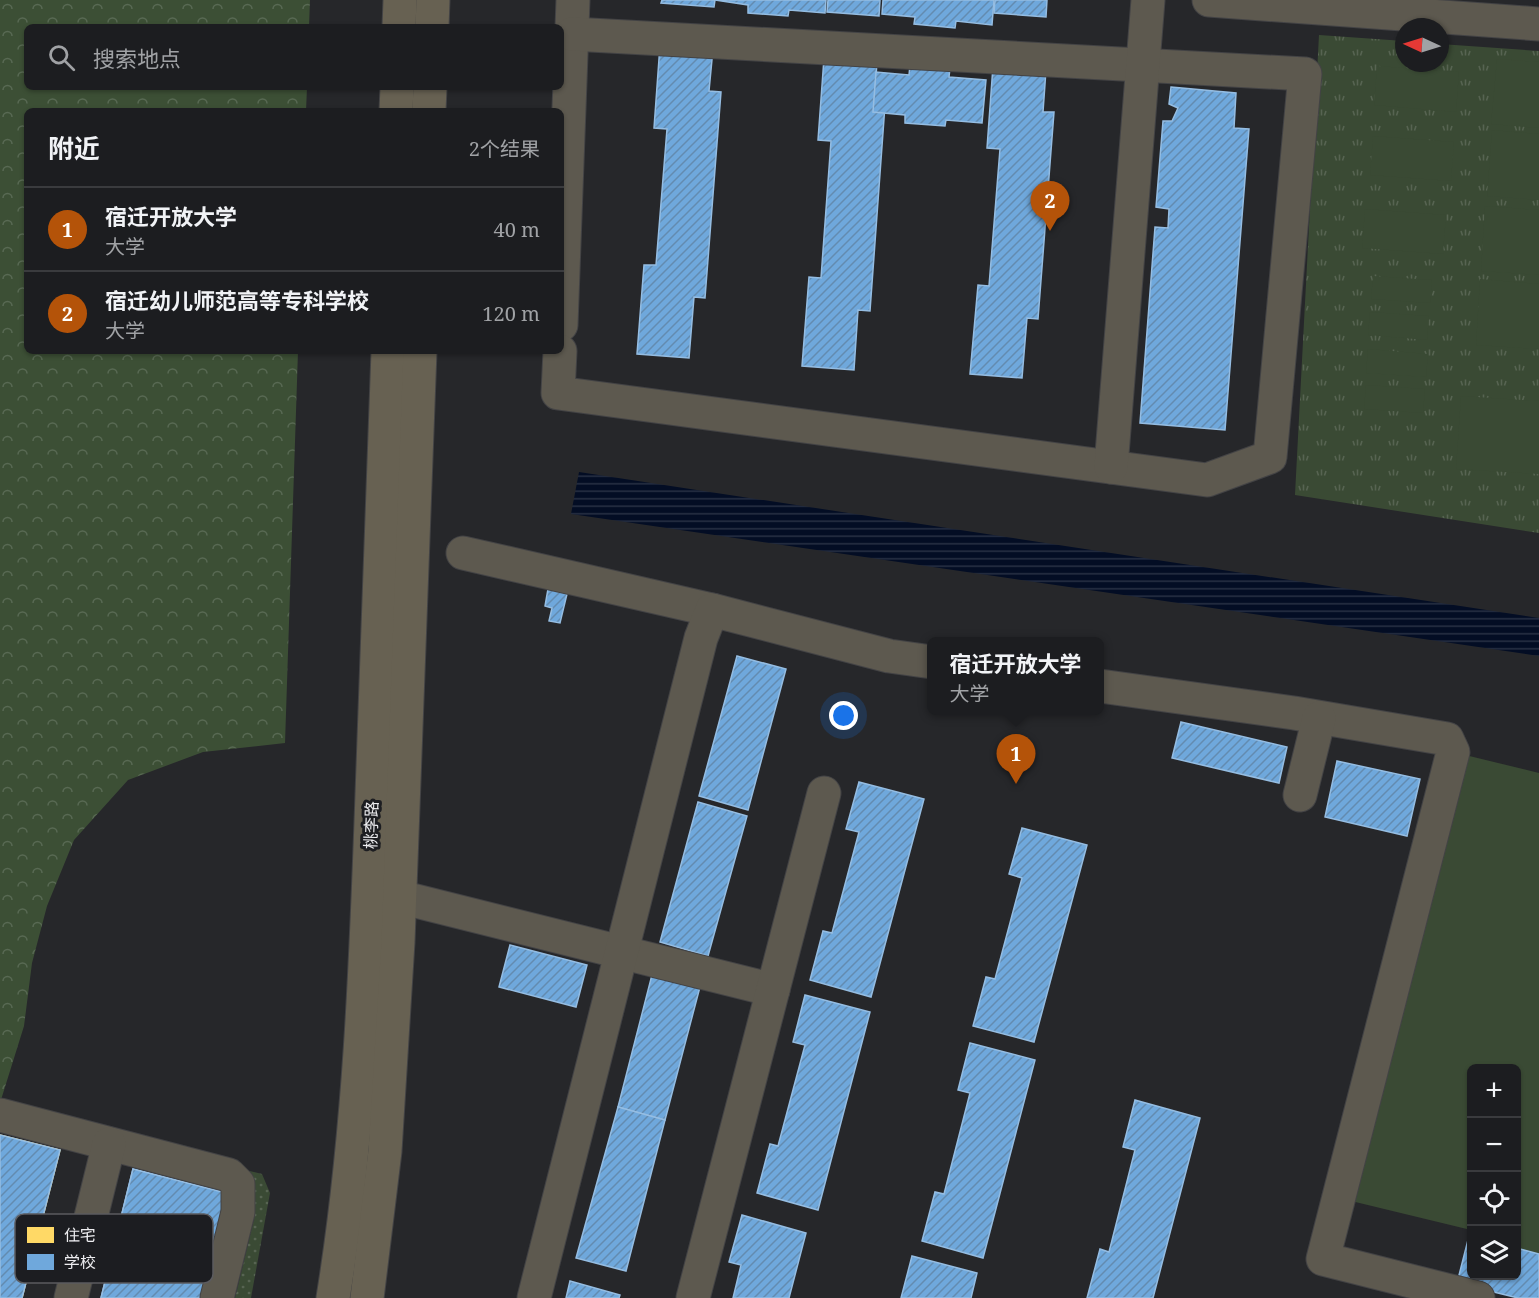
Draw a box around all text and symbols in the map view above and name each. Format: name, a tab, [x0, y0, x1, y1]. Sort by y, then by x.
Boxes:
north arrow	[1395, 18, 1449, 72]
search box	[24, 24, 564, 90]
icon: search	[45, 41, 78, 74]
text: 搜索地点	[93, 43, 181, 73]
text: 附近	[48, 130, 100, 166]
text: 2个结果	[469, 135, 540, 162]
pin: 2	[1030, 182, 1070, 231]
text: 宿迁开放大学	[105, 201, 237, 231]
text: 1	[62, 216, 73, 243]
text: 40 m	[494, 216, 540, 243]
text: 大学	[105, 233, 145, 260]
text: 宿迁幼儿师范高等专科学校	[105, 285, 369, 315]
text: 2	[62, 300, 73, 327]
text: 120 m	[482, 300, 540, 327]
text: 大学	[105, 317, 145, 344]
popup	[927, 637, 1104, 715]
text: 宿迁开放大学	[949, 648, 1082, 678]
text: 大学	[949, 680, 989, 707]
your location	[829, 701, 858, 730]
pin: 1	[996, 734, 1036, 784]
street label: 桃李路	[359, 801, 383, 849]
map controls	[1467, 1064, 1521, 1280]
button: +	[1467, 1064, 1521, 1118]
button: −	[1467, 1118, 1521, 1172]
button: locate	[1467, 1172, 1521, 1226]
legend	[15, 1214, 213, 1283]
text: 住宅	[64, 1224, 96, 1246]
button: layers	[1467, 1226, 1521, 1280]
text: 学校	[64, 1251, 96, 1273]

